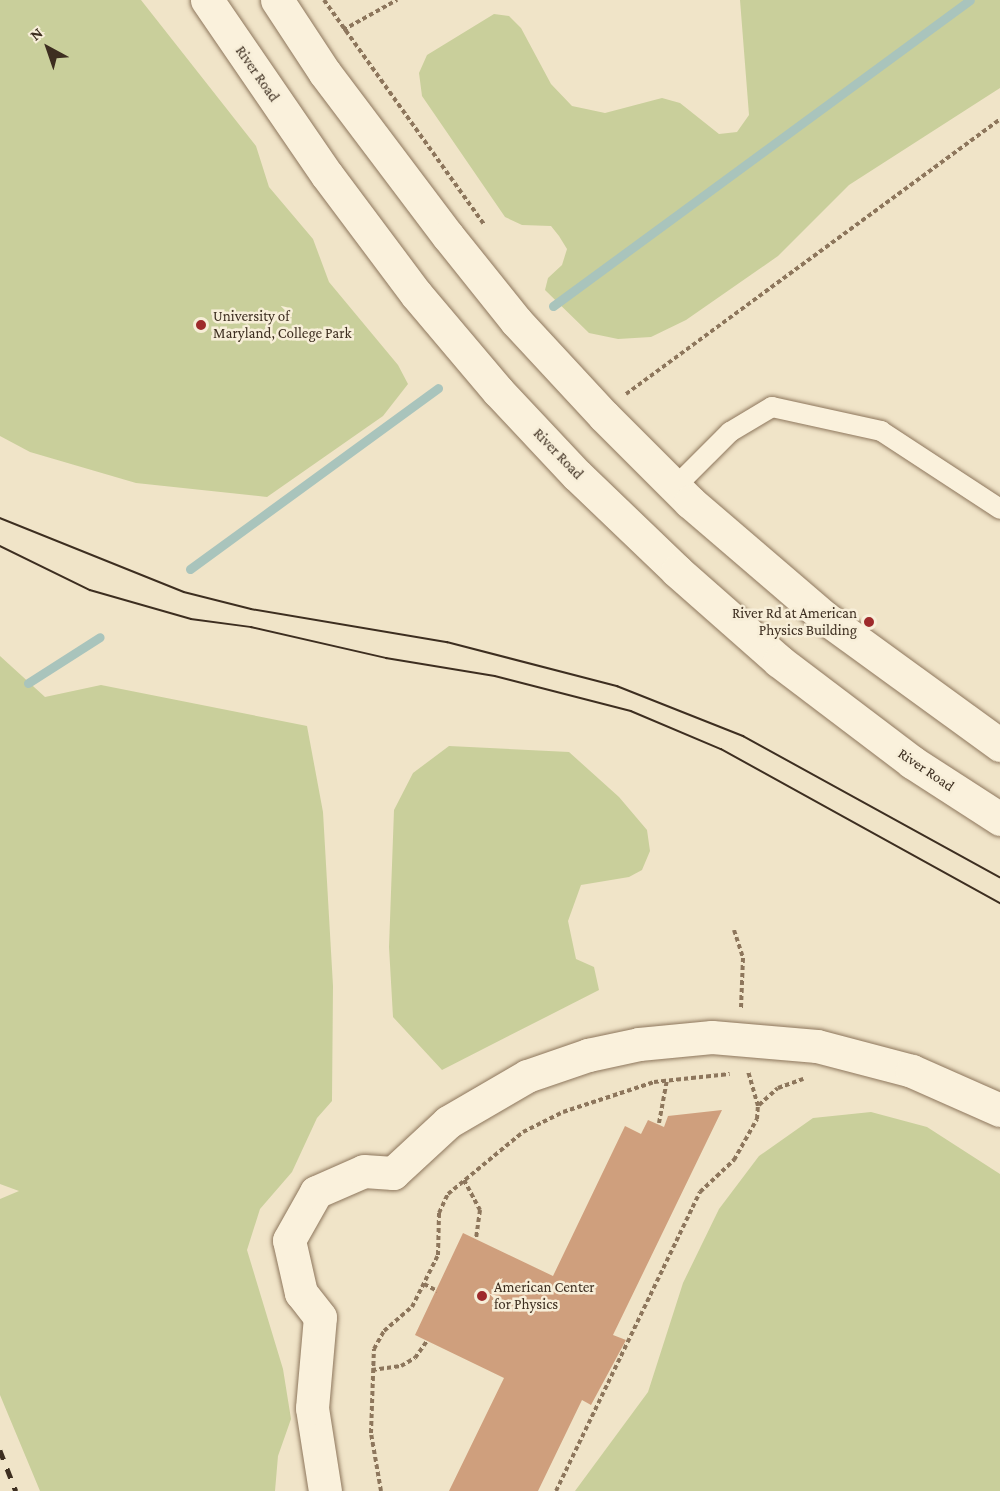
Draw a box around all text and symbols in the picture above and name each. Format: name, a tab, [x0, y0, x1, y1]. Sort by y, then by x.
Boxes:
north arrow	[18, 18, 78, 78]
text: N	[26, 24, 46, 44]
street label: River Road	[231, 43, 283, 105]
place label: University of Maryland, College Park	[213, 307, 352, 342]
marker: University of Maryland, College Park	[194, 318, 208, 332]
street label: River Road	[529, 425, 587, 483]
place label: River Rd at American Physics Building	[732, 604, 857, 639]
marker: River Rd at American Physics Building	[862, 615, 876, 629]
street label: River Road	[894, 745, 958, 795]
place label: American Center for Physics	[494, 1278, 595, 1313]
marker: American Center for Physics	[475, 1289, 489, 1303]

